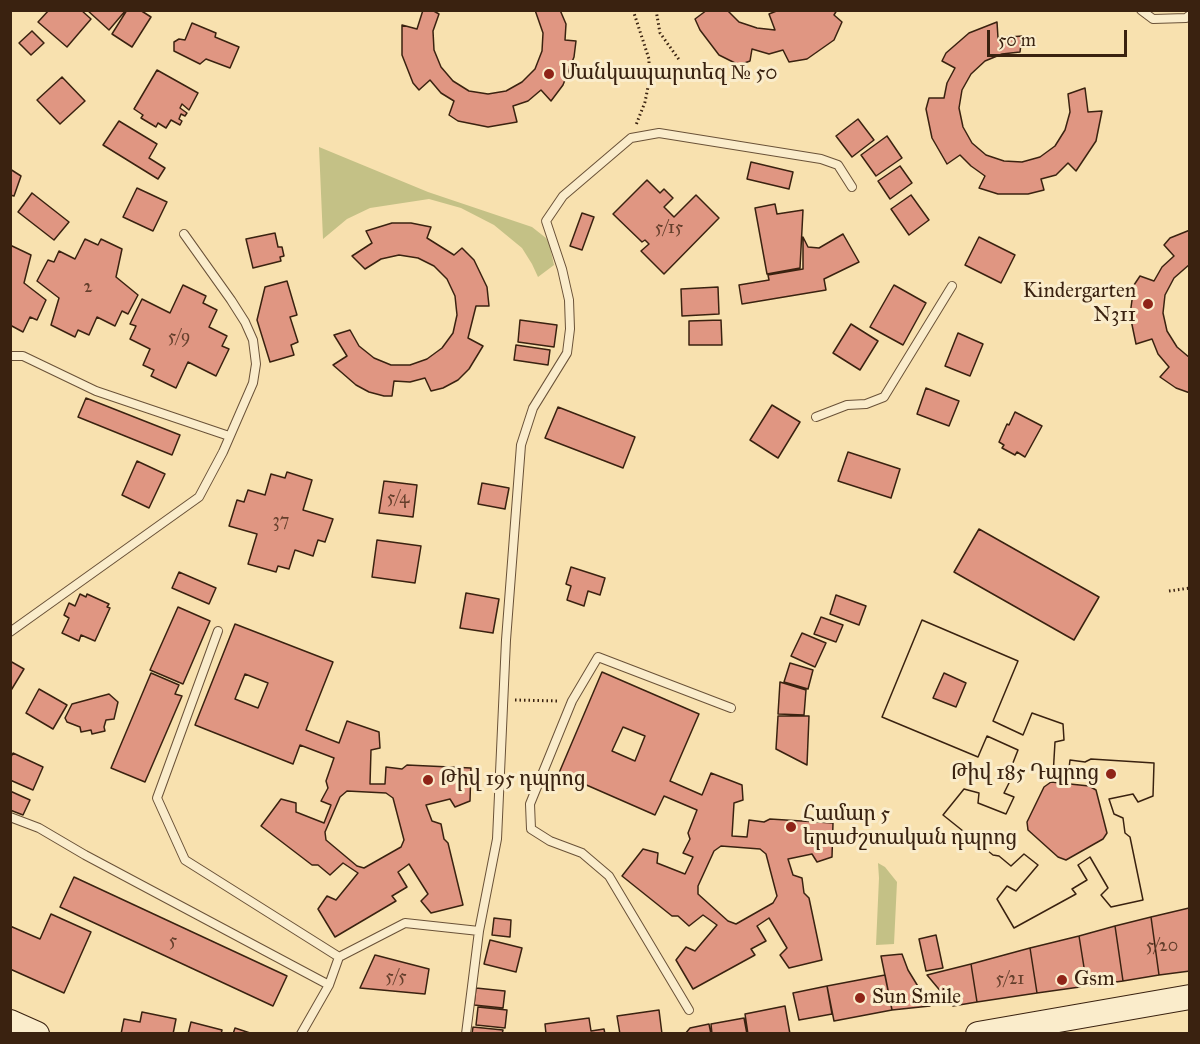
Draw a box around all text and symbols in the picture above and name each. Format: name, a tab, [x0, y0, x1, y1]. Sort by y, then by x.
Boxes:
scale bar	[990, 18, 1130, 56]
text: 50 m	[998, 29, 1036, 51]
place label: Մանկապարտեզ № 50	[561, 61, 778, 87]
marker: Մանկապարտեզ № 50	[542, 67, 556, 81]
house number: 5/15	[655, 218, 683, 240]
house number: 2	[84, 277, 92, 299]
place label: Kindergarten N311	[1023, 279, 1136, 329]
marker: Kindergarten N311	[1141, 297, 1155, 311]
house number: 5/9	[168, 327, 190, 349]
house number: 5/4	[387, 488, 409, 510]
house number: 37	[273, 511, 289, 533]
place label: Թիվ 185 Դպրոց	[951, 761, 1099, 787]
place label: Թիվ 195 դպրոց	[440, 767, 586, 793]
marker: Թիվ 185 Դպրոց	[1104, 767, 1118, 781]
marker: Թիվ 195 դպրոց	[421, 773, 435, 787]
place label: Համար 5 երաժշտական դպրոց	[803, 802, 1017, 852]
marker: Համար 5 երաժշտական դպրոց	[784, 820, 798, 834]
house number: 5	[169, 931, 177, 953]
house number: 5/20	[1146, 936, 1178, 958]
house number: 5/5	[385, 967, 407, 989]
place label: Gsm	[1074, 967, 1115, 993]
house number: 5/21	[996, 969, 1024, 991]
marker: Gsm	[1055, 973, 1069, 987]
place label: Sun Smile	[872, 985, 961, 1011]
marker: Sun Smile	[853, 991, 867, 1005]

